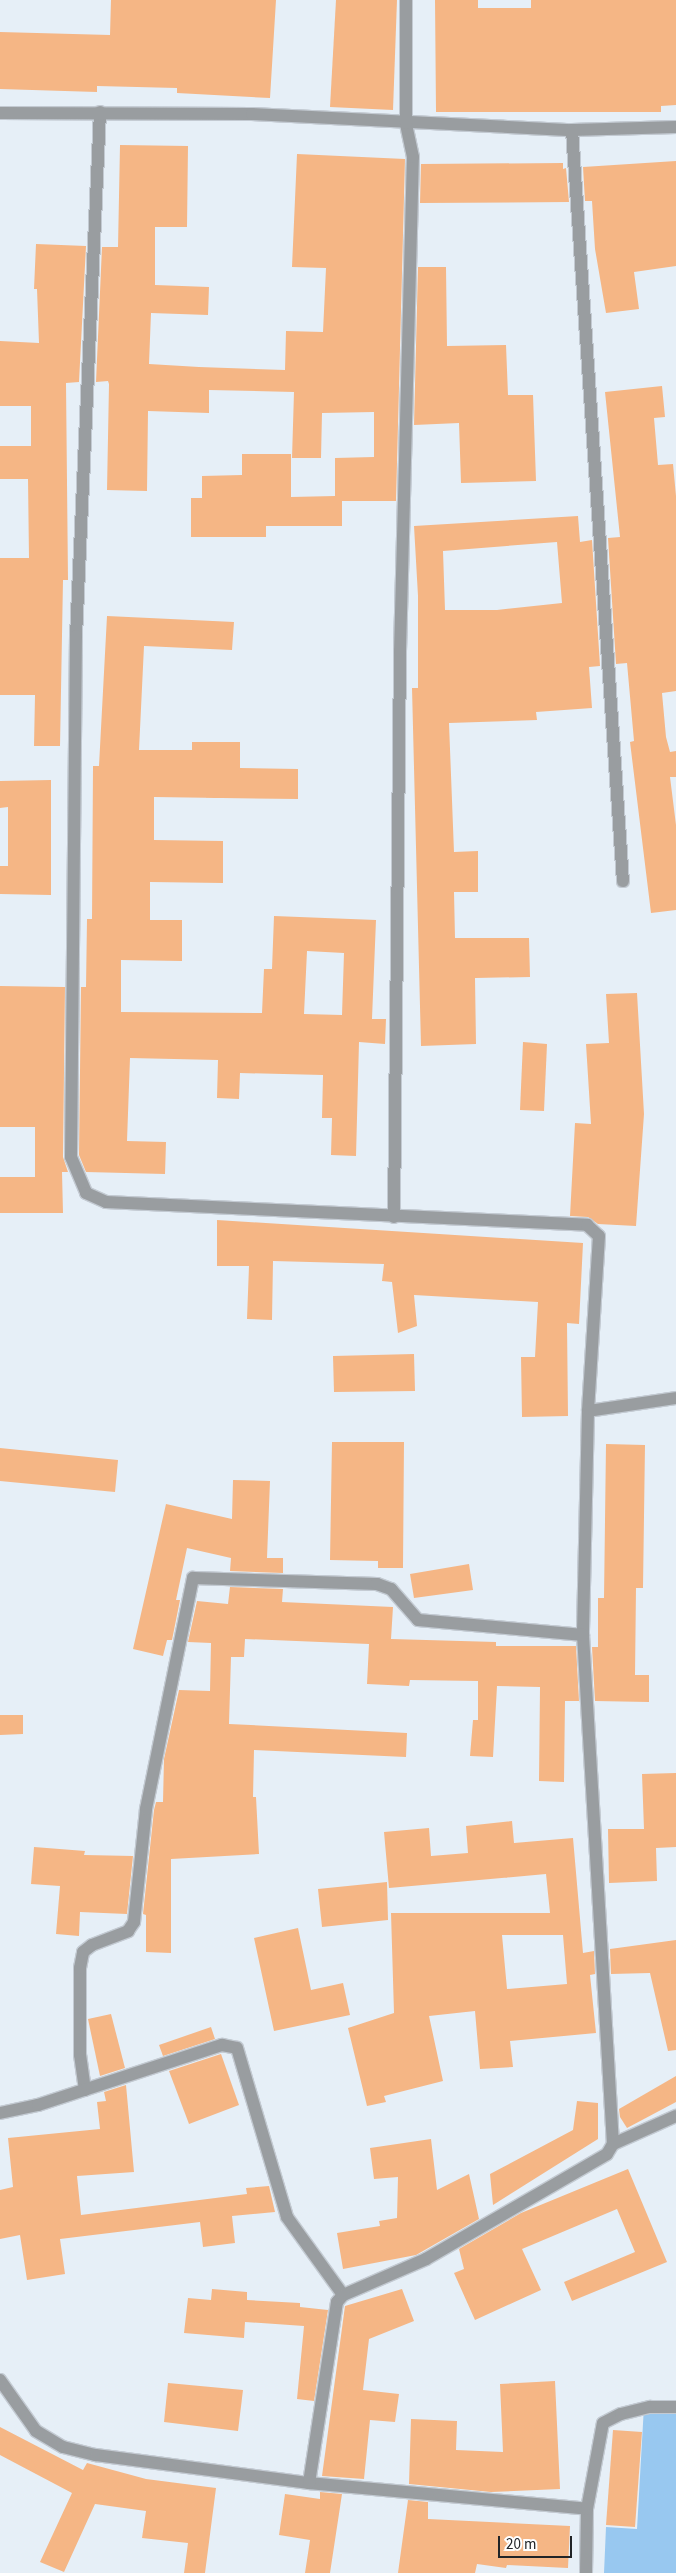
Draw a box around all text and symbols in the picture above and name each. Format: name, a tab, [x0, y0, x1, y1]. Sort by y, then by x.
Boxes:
scale bar	[501, 2526, 575, 2558]
text: 20 m	[506, 2534, 536, 2555]

